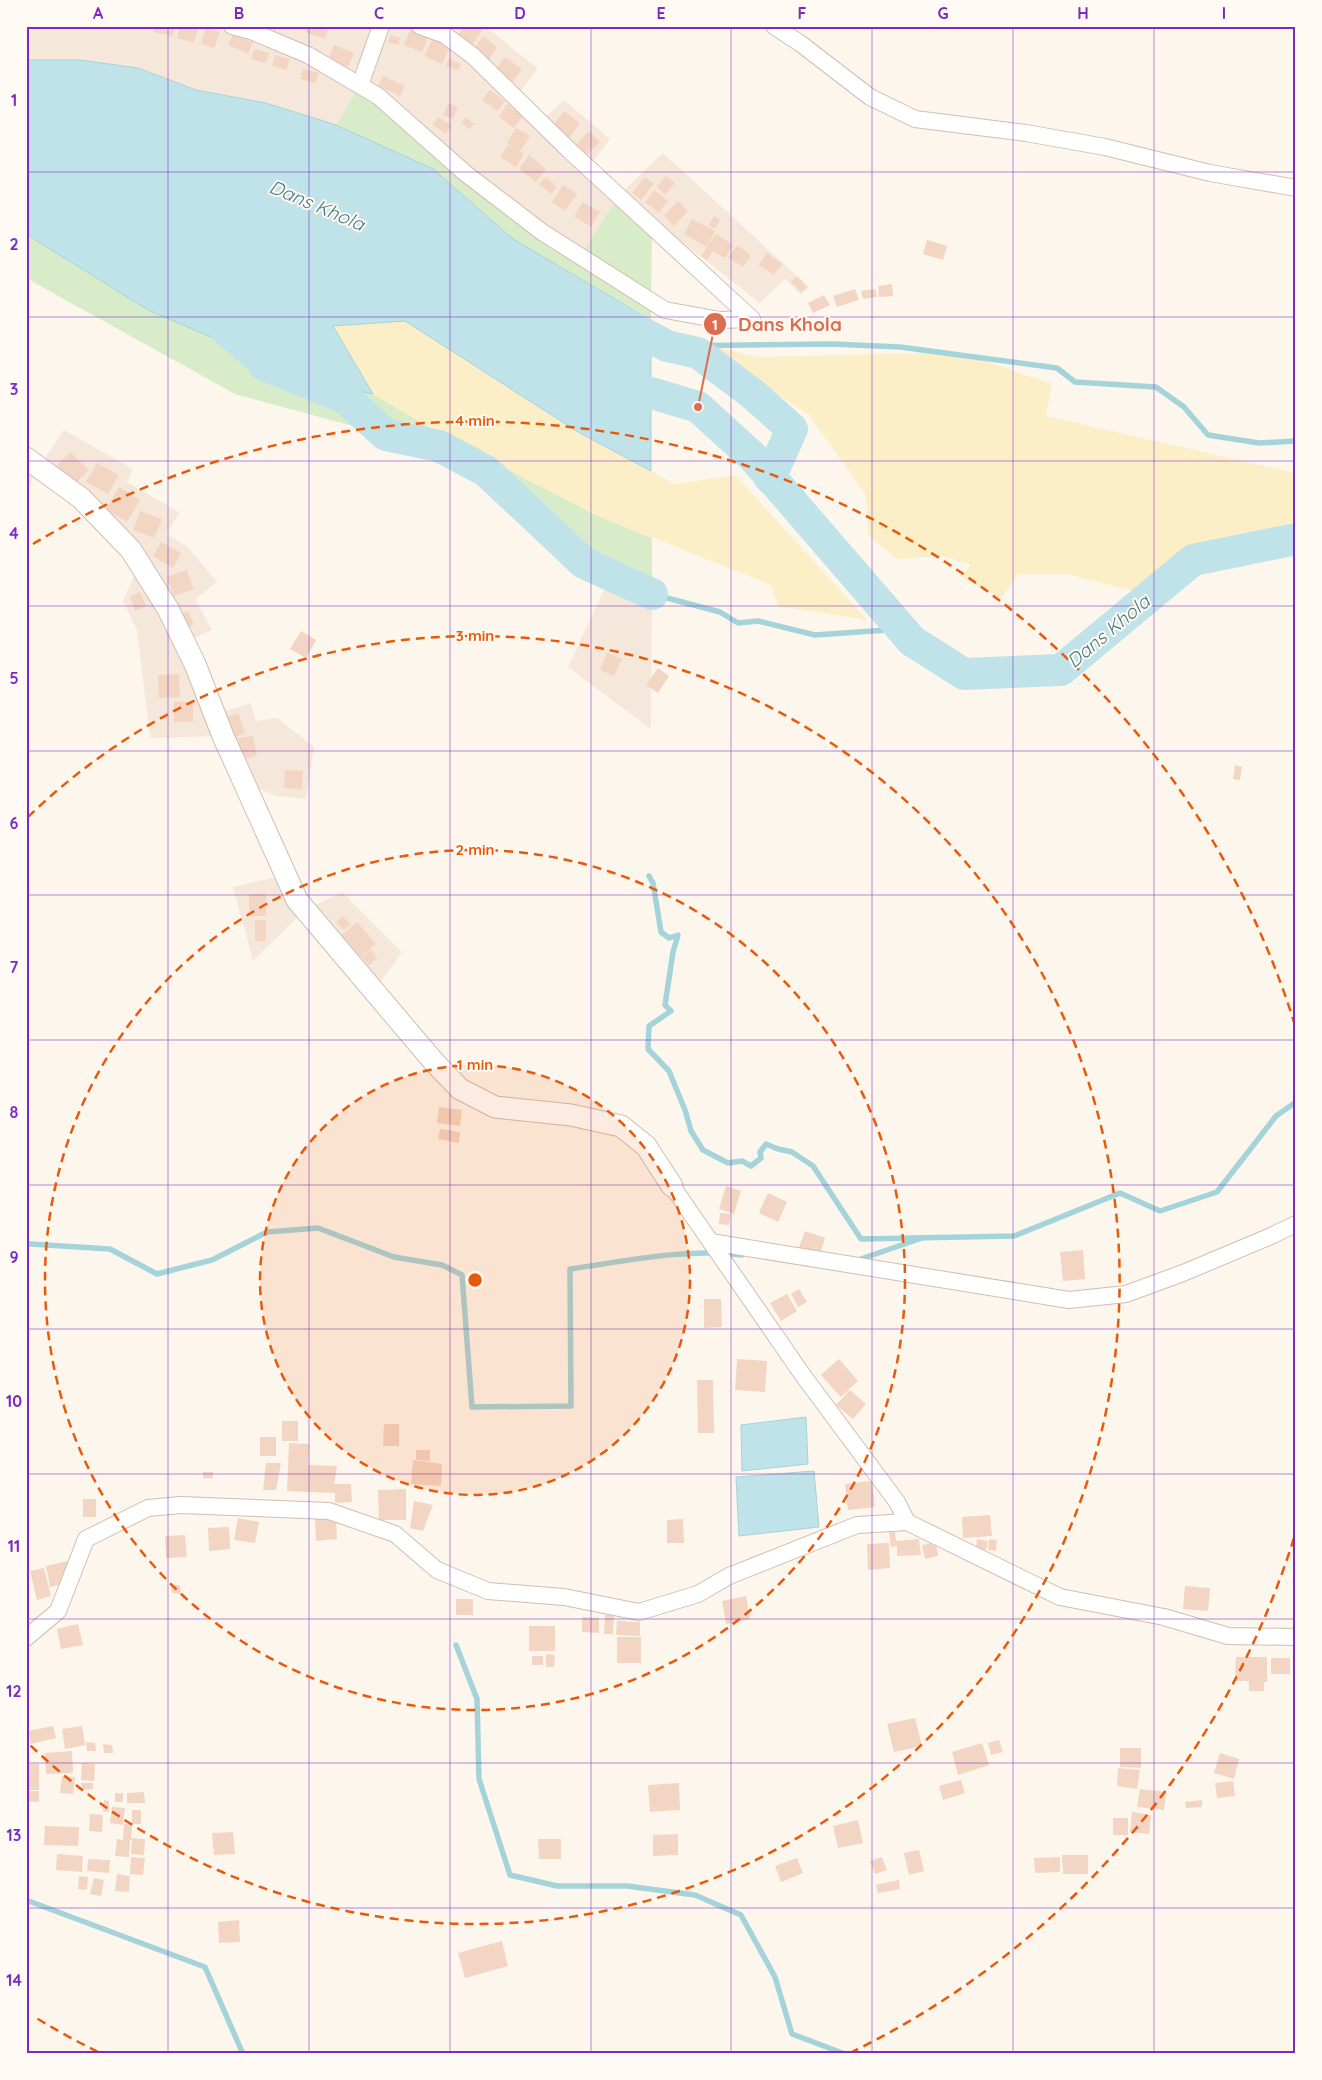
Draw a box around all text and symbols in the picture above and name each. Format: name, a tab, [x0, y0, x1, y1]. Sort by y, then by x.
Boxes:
text: A	[93, 3, 104, 23]
text: B	[234, 3, 244, 23]
text: C	[374, 3, 384, 23]
text: D	[514, 3, 526, 23]
text: E	[656, 3, 666, 23]
text: F	[798, 3, 807, 23]
text: G	[937, 3, 949, 23]
text: H	[1077, 3, 1089, 23]
text: I	[1222, 3, 1226, 23]
text: 1	[11, 90, 17, 110]
water label: Dans Khola	[266, 174, 370, 236]
text: 2	[9, 234, 19, 254]
callout: Dans Khola	[703, 307, 852, 341]
text: Dans Khola	[738, 312, 842, 336]
text: 1	[712, 315, 718, 334]
text: 3	[10, 379, 18, 399]
text: 4 min	[455, 411, 495, 430]
text: 4	[9, 523, 19, 543]
water label: Dans Khola	[1062, 588, 1156, 673]
text: 3 min	[456, 626, 494, 645]
text: 5	[9, 668, 19, 688]
text: 6	[10, 813, 19, 833]
text: 2 min	[455, 840, 495, 859]
text: 7	[10, 957, 19, 977]
text: 1 min	[457, 1055, 493, 1074]
text: 8	[10, 1102, 19, 1122]
text: 9	[9, 1247, 19, 1267]
centre of rings	[466, 1271, 484, 1289]
text: 10	[6, 1391, 22, 1411]
text: 11	[8, 1536, 20, 1556]
text: 12	[6, 1681, 22, 1701]
text: 13	[7, 1825, 21, 1845]
text: 14	[6, 1970, 22, 1990]

